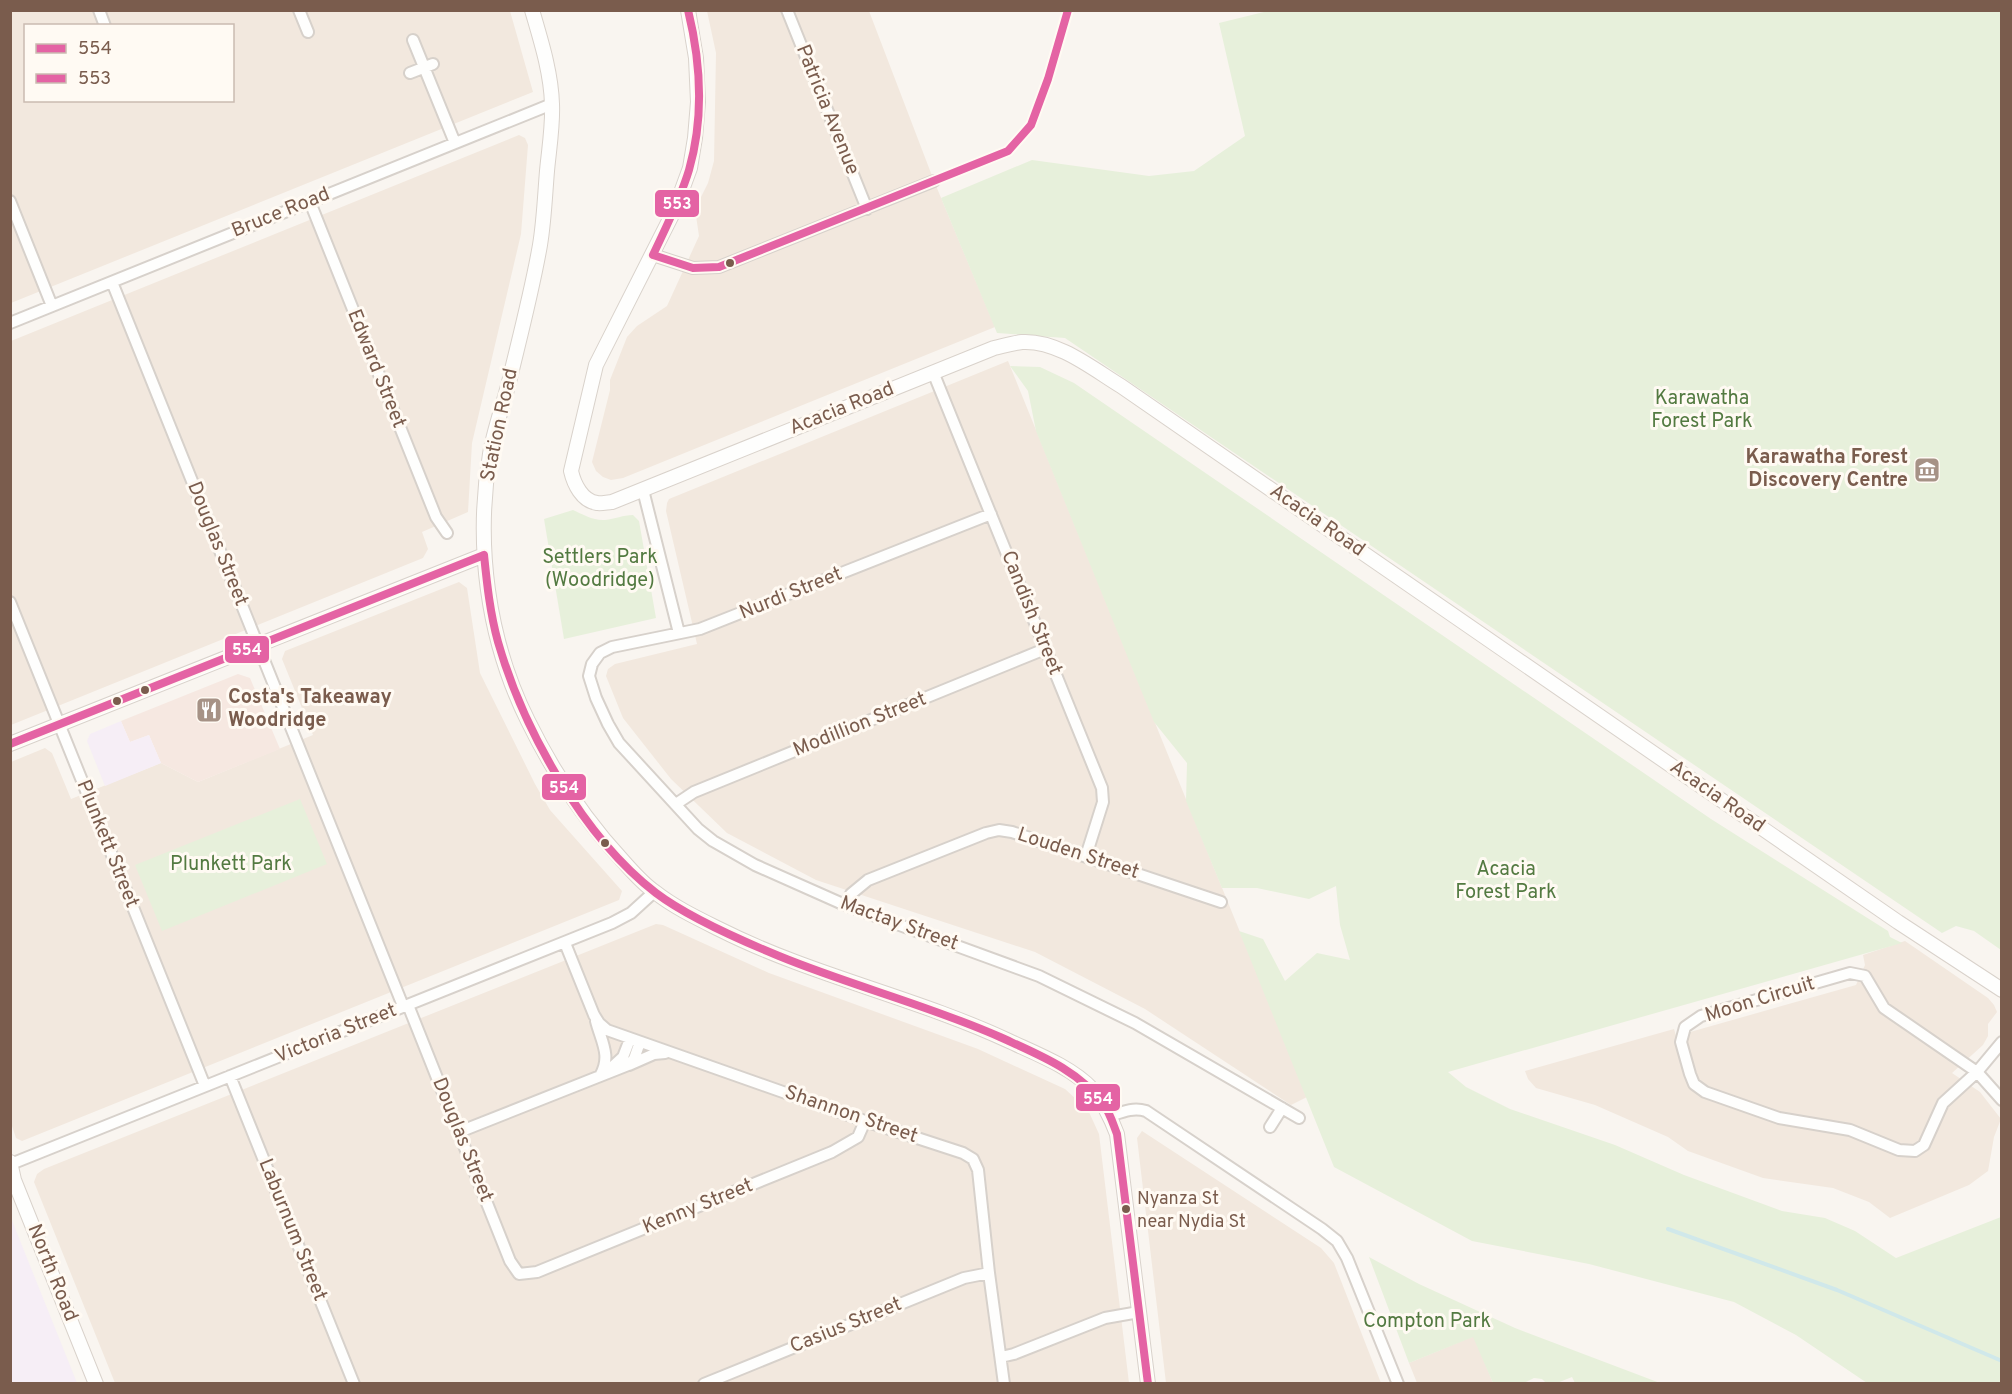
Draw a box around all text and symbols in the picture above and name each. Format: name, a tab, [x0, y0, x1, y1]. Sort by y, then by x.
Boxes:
legend	[24, 24, 234, 102]
text: 554	[78, 38, 112, 61]
street label: Patricia Avenue	[789, 41, 865, 179]
text: 553	[78, 68, 111, 91]
street label: Bruce Road	[228, 182, 334, 244]
line badge: 553	[654, 189, 700, 218]
text: 553	[662, 195, 692, 215]
unlabelled marker	[724, 257, 736, 269]
street label: Edward Street	[340, 306, 412, 432]
street label: Station Road	[475, 366, 525, 484]
street label: Acacia Road	[786, 376, 898, 442]
park label: Karawatha Forest Park	[1651, 386, 1753, 435]
place label: Karawatha Forest Discovery Centre	[1746, 445, 1908, 494]
museum icon: Karawatha Forest Discovery Centre	[1912, 455, 1942, 485]
street label: Douglas Street	[180, 478, 254, 610]
street label: Acacia Road	[1264, 479, 1370, 563]
park label: Settlers Park (Woodridge)	[542, 545, 658, 594]
street label: Candish Street	[994, 547, 1068, 679]
street label: Nurdi Street	[736, 562, 846, 626]
line badge: 554	[224, 635, 270, 664]
text: 554	[232, 641, 262, 661]
unlabelled marker	[139, 684, 151, 696]
place label: Costa's Takeaway Woodridge	[228, 685, 392, 734]
street label: Modillion Street	[790, 686, 930, 764]
unlabelled marker	[111, 695, 123, 707]
restaurant icon: Costa's Takeaway Woodridge	[194, 695, 224, 725]
street label: Acacia Road	[1664, 755, 1770, 839]
line badge: 554	[541, 773, 587, 801]
street label: Plunkett Street	[70, 776, 144, 912]
text: 554	[549, 779, 579, 799]
street label: Louden Street	[1014, 822, 1142, 886]
unlabelled marker	[599, 837, 611, 849]
park label: Plunkett Park	[170, 852, 292, 878]
park label: Acacia Forest Park	[1455, 857, 1557, 906]
street label: Mactay Street	[836, 891, 962, 957]
street label: Moon Circuit	[1702, 971, 1818, 1029]
street label: Victoria Street	[271, 998, 401, 1070]
street label: Douglas Street	[425, 1074, 499, 1206]
street label: Shannon Street	[781, 1080, 921, 1150]
line badge: 554	[1075, 1083, 1121, 1112]
text: 554	[1083, 1090, 1113, 1110]
street label: Laburnum Street	[252, 1155, 332, 1305]
street label: Kenny Street	[639, 1173, 757, 1241]
place label: Nyanza St near Nydia St	[1137, 1188, 1246, 1234]
marker: Nyanza St near Nydia St	[1120, 1203, 1132, 1215]
street label: North Road	[21, 1220, 83, 1326]
street label: Casius Street	[786, 1292, 906, 1360]
park label: Compton Park	[1363, 1309, 1491, 1335]

